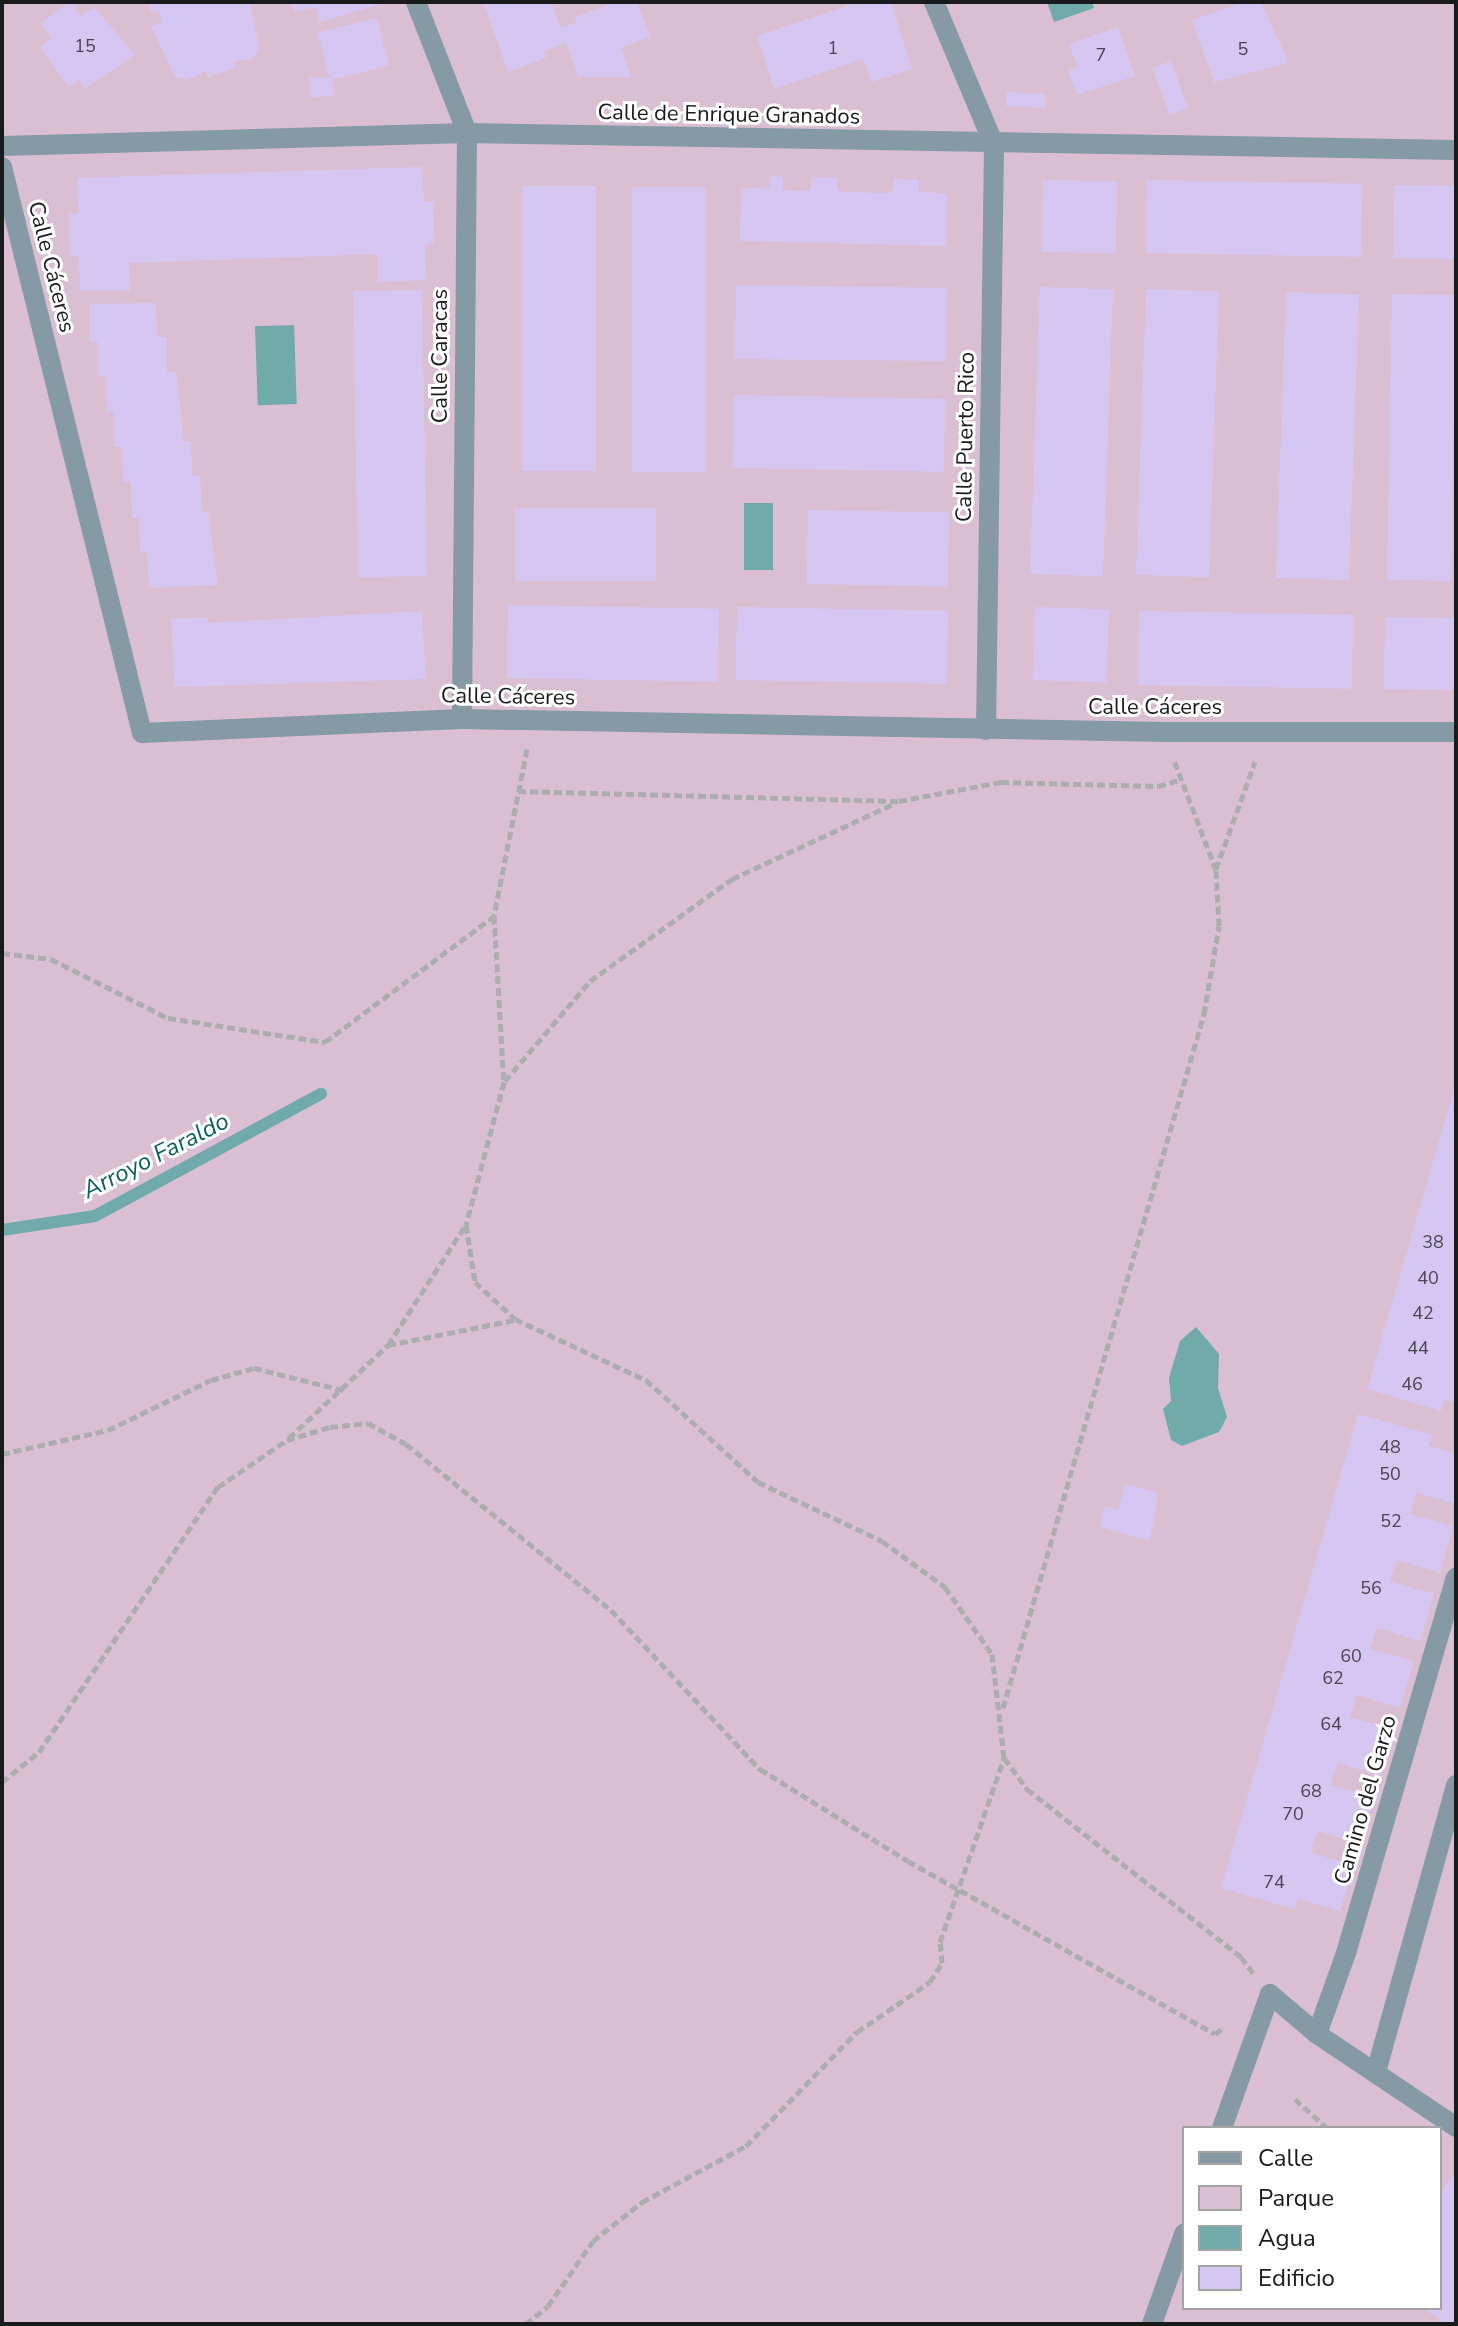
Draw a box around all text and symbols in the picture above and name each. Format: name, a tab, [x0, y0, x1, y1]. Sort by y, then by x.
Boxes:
house number: 15	[74, 35, 96, 57]
house number: 1	[828, 37, 838, 59]
house number: 5	[1238, 38, 1248, 60]
house number: 7	[1096, 44, 1106, 66]
street label: Calle de Enrique Granados	[597, 100, 861, 130]
street label: Calle Cáceres	[22, 199, 80, 335]
street label: Calle Caracas	[428, 289, 454, 423]
street label: Calle Puerto Rico	[951, 352, 981, 522]
street label: Calle Cáceres	[441, 683, 575, 711]
street label: Calle Cáceres	[1088, 695, 1222, 721]
water label: Arroyo Faraldo	[78, 1107, 234, 1205]
house number: 38	[1422, 1231, 1444, 1253]
house number: 40	[1417, 1267, 1439, 1289]
house number: 42	[1412, 1302, 1434, 1324]
house number: 44	[1407, 1337, 1429, 1359]
house number: 46	[1401, 1373, 1423, 1395]
house number: 48	[1379, 1436, 1401, 1458]
house number: 50	[1379, 1463, 1401, 1485]
house number: 52	[1380, 1510, 1402, 1532]
house number: 56	[1360, 1577, 1382, 1599]
house number: 60	[1340, 1645, 1362, 1667]
house number: 62	[1322, 1667, 1344, 1689]
street label: Camino del Garzo	[1329, 1712, 1403, 1888]
house number: 64	[1320, 1713, 1342, 1735]
house number: 68	[1300, 1780, 1322, 1802]
house number: 70	[1282, 1803, 1304, 1825]
house number: 74	[1263, 1871, 1285, 1893]
legend	[1182, 2126, 1442, 2310]
text: Calle	[1258, 2142, 1313, 2174]
text: Parque	[1258, 2182, 1334, 2214]
text: Agua	[1258, 2222, 1316, 2254]
text: Edificio	[1258, 2262, 1335, 2294]

